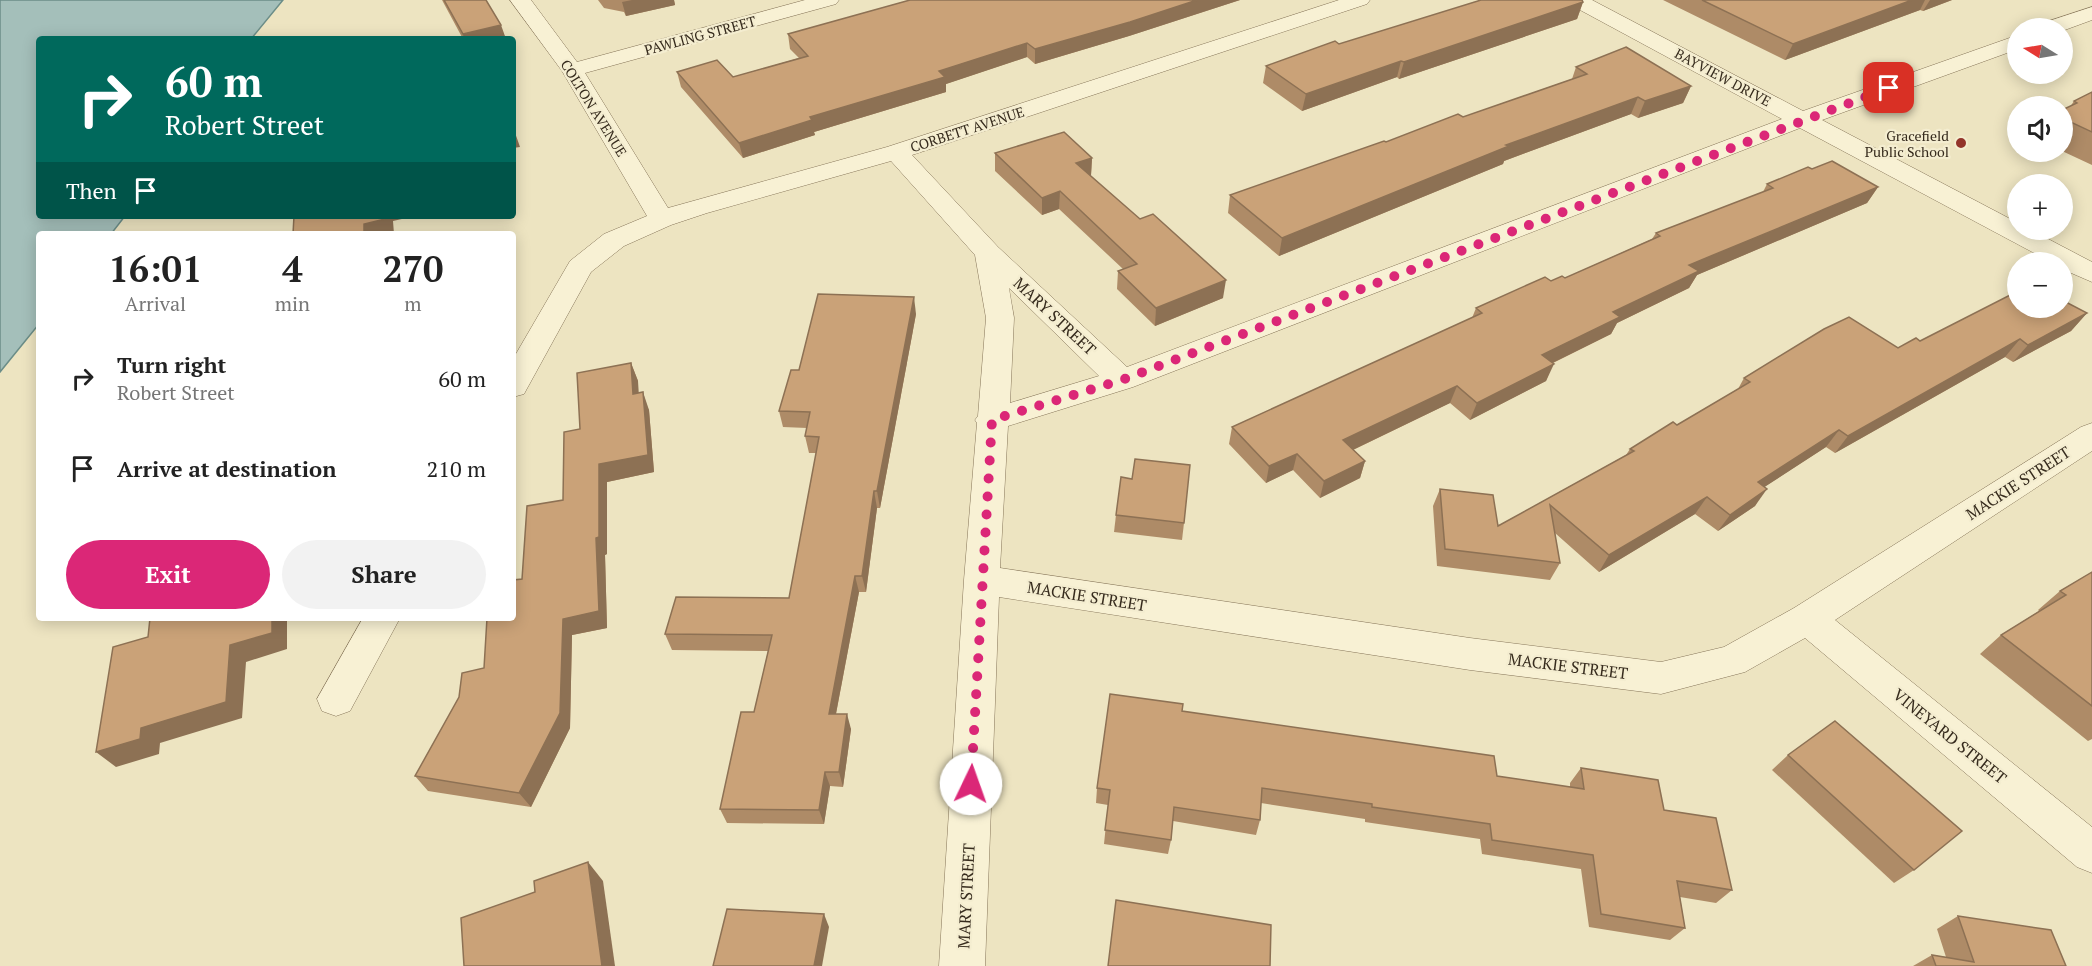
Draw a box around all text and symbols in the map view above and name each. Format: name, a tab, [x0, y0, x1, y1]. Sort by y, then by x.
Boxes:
street label: PAWLING STREET	[642, 11, 758, 59]
north arrow	[2007, 18, 2073, 84]
map controls	[2007, 18, 2073, 318]
street label: BAYVIEW DRIVE	[1672, 44, 1774, 110]
text: 60 m	[165, 53, 263, 109]
street label: COLTON AVENUE	[557, 56, 631, 160]
icon: right	[66, 60, 144, 138]
pin	[1863, 62, 1914, 113]
icon: arrive	[1872, 71, 1905, 104]
button: sound	[2007, 96, 2073, 162]
street label: CORBETT AVENUE	[908, 102, 1026, 156]
text: Robert Street	[165, 107, 324, 143]
place label: Gracefield Public School	[1865, 126, 1949, 161]
marker: Gracefield Public School	[1954, 136, 1968, 150]
icon: arrive	[129, 174, 162, 207]
button: +	[2007, 174, 2073, 240]
text: Then	[66, 176, 117, 205]
text: 16:01	[109, 245, 202, 292]
text: 4	[282, 245, 303, 292]
text: 270	[382, 245, 443, 292]
button: −	[2007, 252, 2073, 318]
street label: MARY STREET	[1009, 272, 1101, 360]
text: Arrival	[125, 290, 186, 317]
text: min	[275, 290, 310, 317]
text: m	[404, 290, 422, 317]
text: Turn right	[117, 350, 226, 379]
icon: right	[66, 362, 99, 395]
text: 60 m	[438, 364, 486, 393]
text: Robert Street	[117, 379, 235, 406]
street label: MACKIE STREET	[1961, 441, 2075, 525]
icon: arrive	[66, 452, 99, 485]
text: Arrive at destination	[117, 454, 336, 483]
text: 210 m	[426, 454, 486, 483]
button: Exit	[66, 540, 270, 609]
button: Share	[282, 540, 486, 609]
street label: MACKIE STREET	[1026, 576, 1148, 616]
street label: MACKIE STREET	[1507, 648, 1629, 684]
street label: VINEYARD STREET	[1889, 683, 2011, 789]
position arrow	[939, 752, 1003, 816]
street label: MARY STREET	[952, 843, 980, 949]

